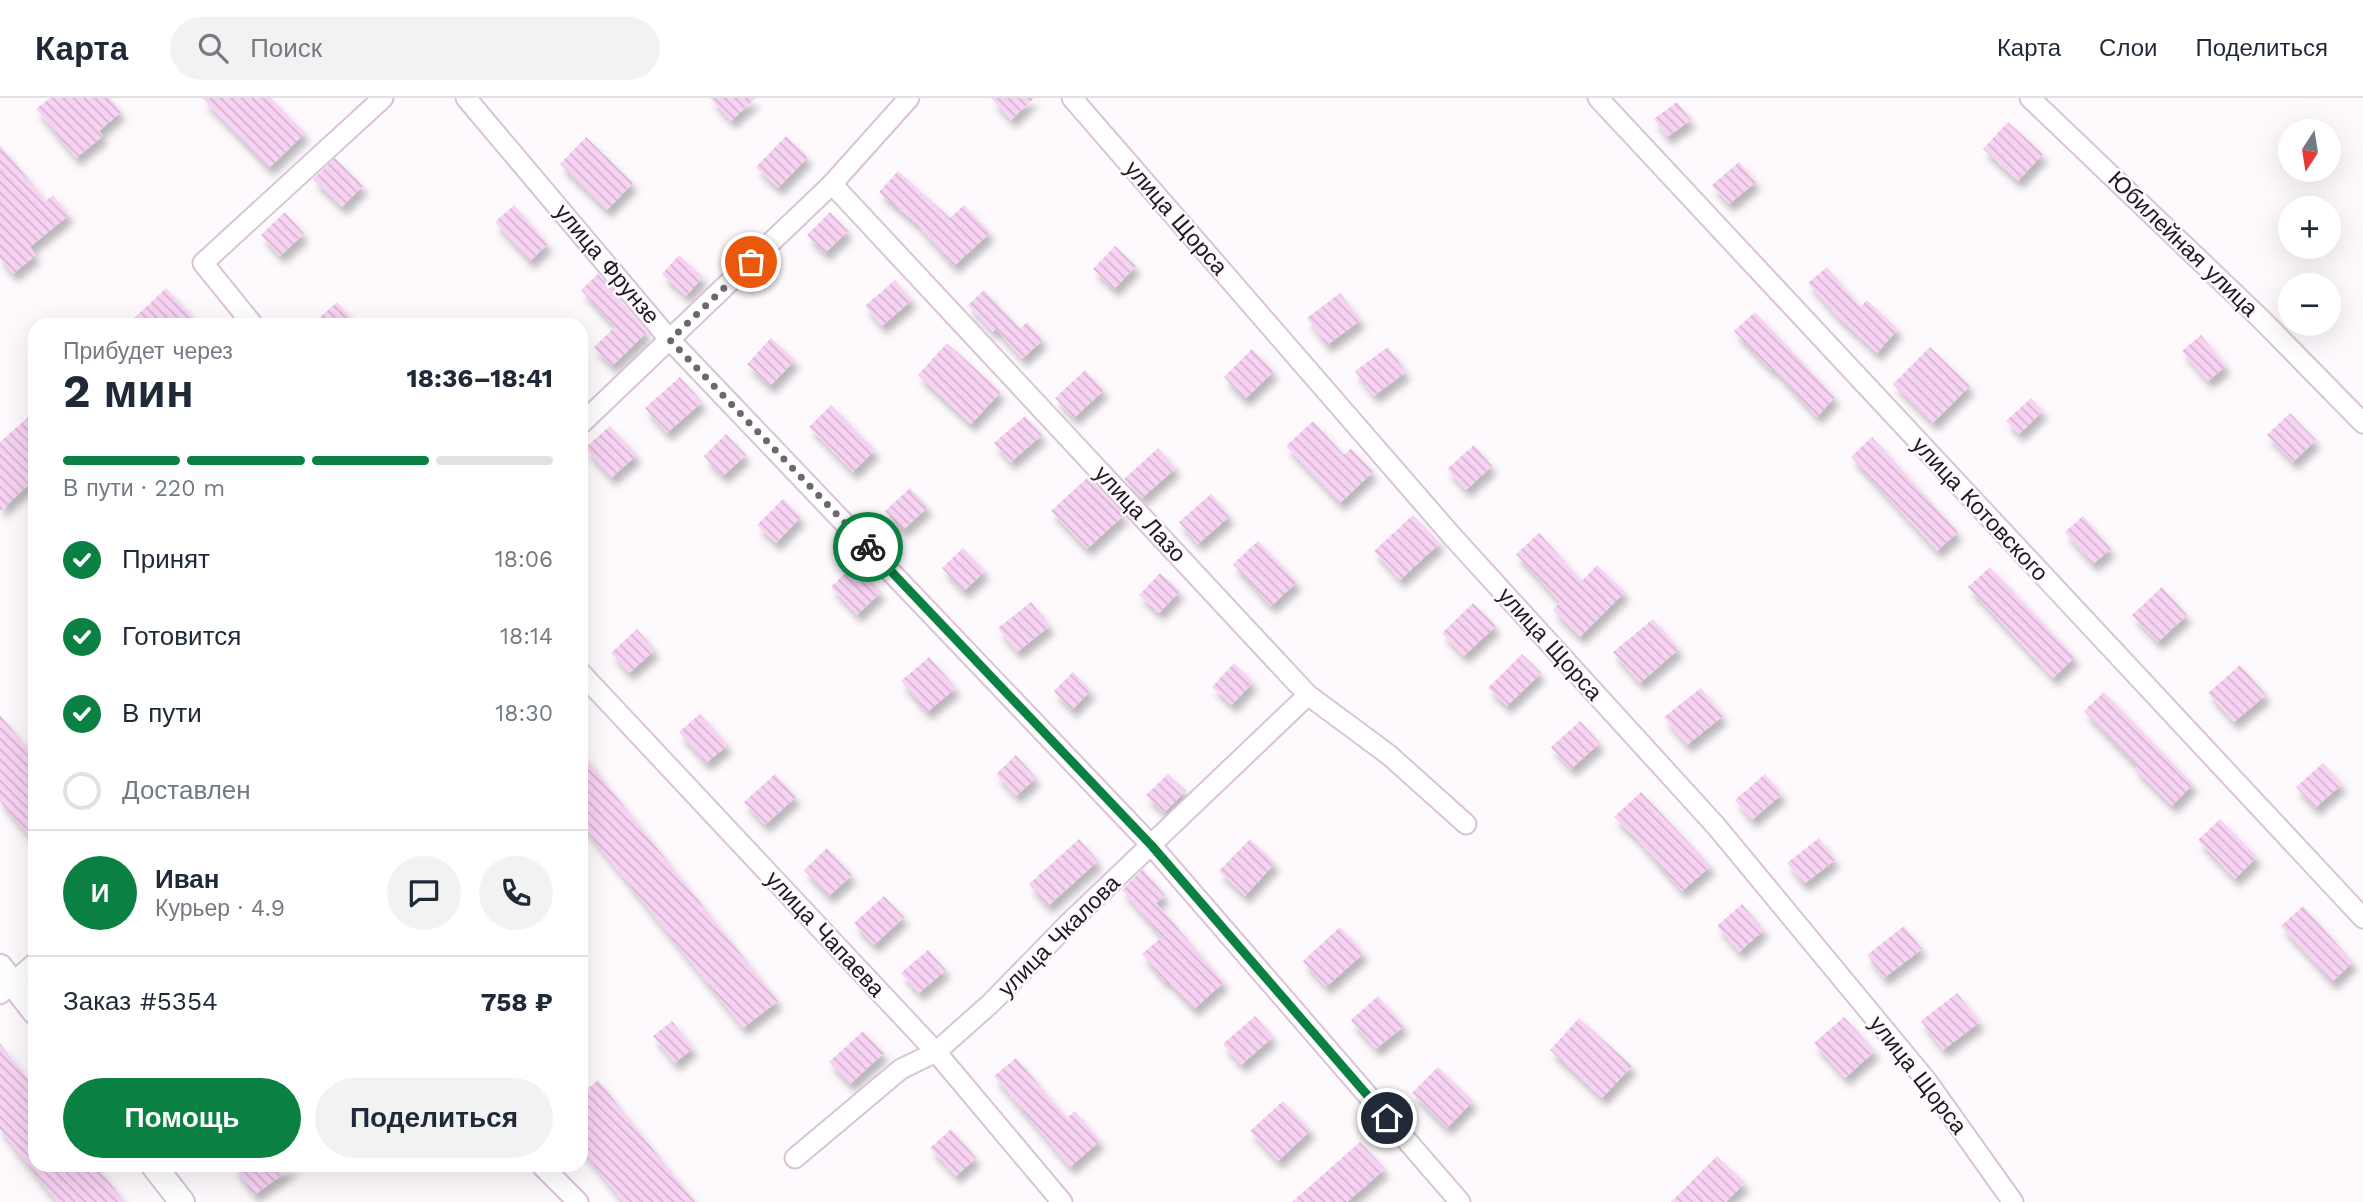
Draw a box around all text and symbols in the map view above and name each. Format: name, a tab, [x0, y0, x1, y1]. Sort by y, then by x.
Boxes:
search box	[170, 17, 660, 80]
text: Карта	[35, 29, 128, 68]
icon: search	[194, 29, 232, 67]
text: Поиск	[250, 33, 322, 63]
text: Карта	[1997, 34, 2061, 62]
text: Слои	[2099, 34, 2157, 62]
text: Поделиться	[2195, 34, 2328, 62]
north arrow	[2278, 119, 2342, 182]
map controls	[2278, 119, 2341, 336]
street label: улица Щорса	[1119, 155, 1233, 281]
street label: Юбилейная улица	[2103, 166, 2263, 322]
button: +	[2278, 196, 2341, 259]
street label: улица Фрунзе	[549, 198, 665, 330]
pin	[721, 232, 781, 292]
icon: bag	[732, 243, 770, 281]
button: −	[2278, 273, 2341, 336]
text: Прибудет через	[63, 338, 233, 365]
text: 18:36–18:41	[407, 363, 553, 393]
text: 2 мин	[63, 364, 194, 418]
street label: улица Котовского	[1906, 431, 2054, 587]
street label: улица Лазо	[1089, 460, 1191, 568]
text: В пути · 220 m	[63, 475, 225, 502]
courier	[833, 512, 903, 582]
icon: bike	[849, 528, 887, 566]
icon: check	[63, 541, 101, 579]
text: Принят	[122, 544, 210, 574]
text: 18:06	[495, 546, 553, 573]
street label: улица Щорса	[1492, 582, 1608, 706]
icon: check	[63, 618, 101, 656]
text: Готовится	[122, 621, 241, 651]
text: 18:14	[500, 623, 553, 650]
icon: check	[63, 695, 101, 733]
text: В пути	[122, 698, 202, 728]
text: 18:30	[495, 700, 553, 727]
text: Доставлен	[122, 775, 251, 805]
button: chat	[387, 856, 461, 930]
button: phone	[479, 856, 553, 930]
text: Иван	[155, 864, 220, 894]
street label: улица Чапаева	[760, 866, 890, 1003]
street label: улица Чкалова	[993, 869, 1126, 1002]
text: И	[91, 878, 109, 908]
text: Курьер · 4.9	[155, 895, 285, 922]
text: Заказ #5354	[63, 986, 218, 1016]
text: 758 ₽	[481, 987, 553, 1017]
street label: улица Щорса	[1863, 1011, 1973, 1140]
button: Помощь	[63, 1078, 301, 1158]
button: Поделиться	[315, 1078, 553, 1158]
pin	[1357, 1088, 1417, 1148]
icon: home	[1368, 1099, 1406, 1137]

